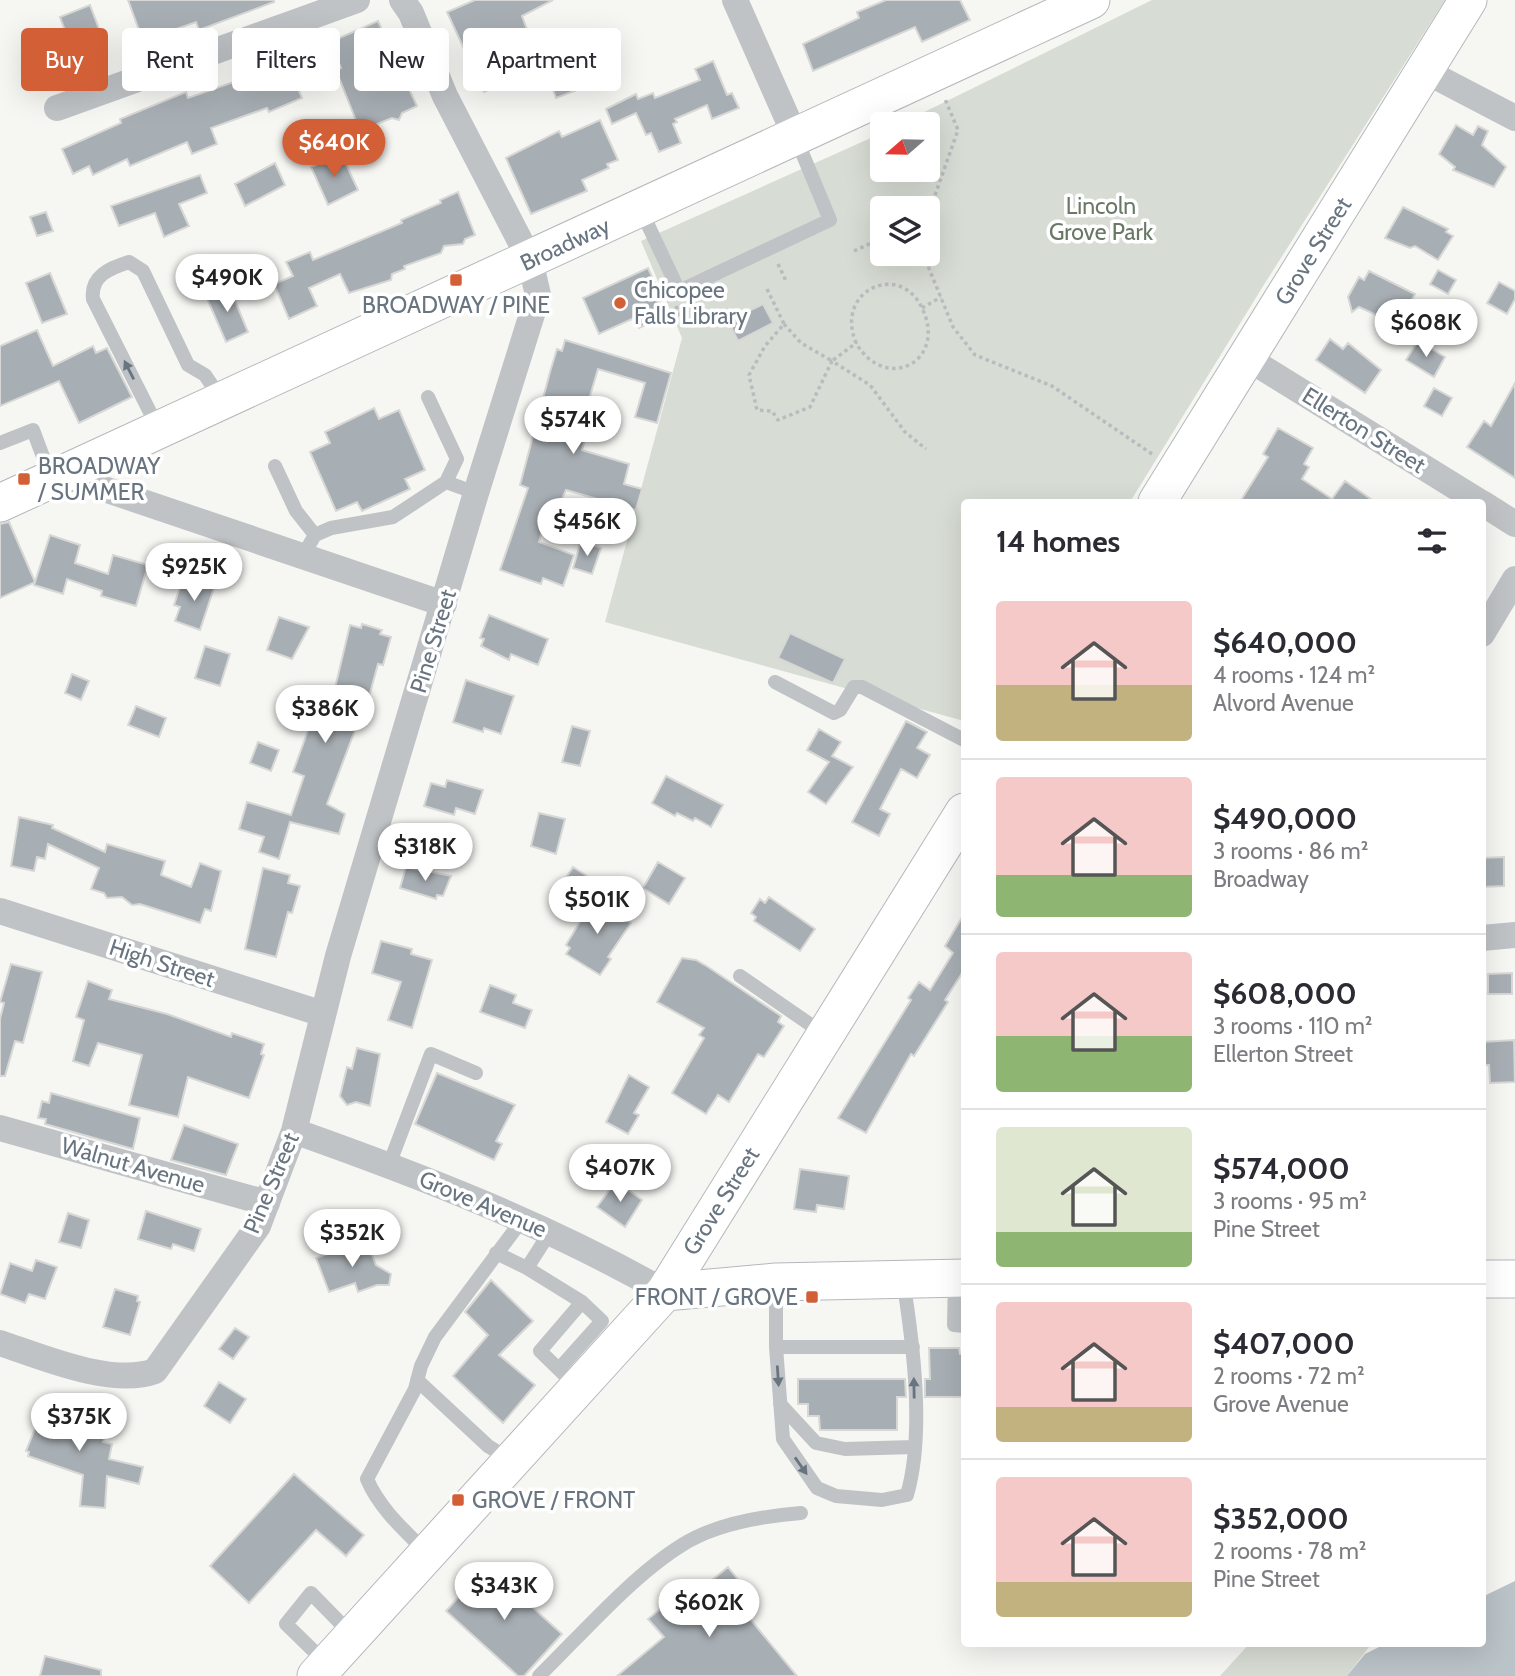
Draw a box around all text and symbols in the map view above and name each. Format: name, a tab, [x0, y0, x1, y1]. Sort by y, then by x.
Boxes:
chip: Buy	[21, 28, 108, 91]
chip: Rent	[122, 28, 218, 91]
chip: Filters	[232, 28, 340, 91]
chip: New	[354, 28, 449, 91]
chip: Apartment	[463, 28, 621, 91]
north arrow	[870, 112, 940, 182]
map controls	[870, 112, 940, 266]
pin: $640K	[285, 120, 383, 179]
text: $640K	[298, 128, 370, 156]
park label: Lincoln Grove Park	[1049, 192, 1154, 246]
street label: Grove Street	[1269, 192, 1357, 310]
button: layers	[870, 196, 940, 266]
street label: Broadway	[516, 211, 615, 277]
pin: $490K	[178, 254, 276, 314]
text: $490K	[191, 263, 263, 291]
marker: BROADWAY / PINE	[448, 272, 464, 288]
place label: Chicopee Falls Library	[634, 276, 748, 330]
place label: BROADWAY / PINE	[362, 291, 550, 319]
marker: Chicopee Falls Library	[612, 295, 628, 311]
pin: $608K	[1377, 300, 1475, 359]
text: $608K	[1391, 308, 1461, 336]
one-way arrow	[123, 360, 134, 380]
street label: Ellerton Street	[1297, 381, 1431, 479]
pin: $574K	[524, 396, 622, 456]
text: $574K	[540, 405, 606, 433]
place label: BROADWAY / SUMMER	[37, 452, 161, 506]
marker: BROADWAY / SUMMER	[16, 471, 32, 487]
pin: $456K	[538, 498, 636, 558]
text: $456K	[553, 507, 621, 535]
icon: filters	[1413, 522, 1451, 560]
text: 14 homes	[996, 523, 1120, 560]
pin: $925K	[145, 544, 243, 603]
text: $925K	[161, 552, 227, 580]
street label: Pine Street	[404, 586, 462, 696]
text: $640,000	[1213, 624, 1357, 661]
icon: home	[1052, 629, 1136, 713]
text: 4 rooms · 124 m²	[1213, 661, 1375, 689]
pin: $386K	[276, 686, 374, 745]
text: Alvord Avenue	[1213, 689, 1354, 717]
text: $386K	[292, 694, 358, 722]
text: $490,000	[1213, 800, 1357, 837]
icon: home	[1052, 805, 1136, 889]
pin: $318K	[376, 824, 474, 883]
text: $318K	[394, 832, 456, 860]
text: 3 rooms · 86 m²	[1213, 837, 1368, 865]
text: Broadway	[1213, 865, 1309, 893]
pin: $501K	[548, 876, 646, 936]
text: $501K	[565, 885, 629, 913]
street label: High Street	[106, 933, 218, 993]
text: $608,000	[1213, 975, 1357, 1012]
icon: home	[1052, 980, 1136, 1064]
text: 3 rooms · 110 m²	[1213, 1012, 1372, 1040]
text: Ellerton Street	[1213, 1040, 1353, 1068]
street label: Pine Street	[237, 1128, 305, 1238]
street label: Walnut Avenue	[58, 1131, 208, 1199]
street label: Grove Street	[677, 1142, 765, 1260]
pin: $407K	[571, 1144, 669, 1204]
text: $574,000	[1213, 1150, 1350, 1187]
text: $407K	[585, 1153, 655, 1181]
icon: home	[1052, 1155, 1136, 1239]
street label: Grove Avenue	[415, 1165, 551, 1243]
text: 3 rooms · 95 m²	[1213, 1187, 1367, 1215]
pin: $352K	[303, 1210, 401, 1269]
text: Pine Street	[1213, 1215, 1320, 1243]
text: $352K	[320, 1218, 384, 1246]
place label: FRONT / GROVE	[635, 1283, 798, 1311]
marker: FRONT / GROVE	[804, 1289, 820, 1305]
text: $407,000	[1213, 1325, 1355, 1362]
icon: home	[1052, 1330, 1136, 1414]
text: 2 rooms · 72 m²	[1213, 1362, 1365, 1390]
one-way arrow	[773, 1365, 784, 1387]
one-way arrow	[908, 1376, 920, 1398]
text: Grove Avenue	[1213, 1390, 1349, 1418]
pin: $375K	[30, 1394, 128, 1453]
text: $375K	[47, 1402, 111, 1430]
one-way arrow	[794, 1457, 808, 1475]
place label: GROVE / FRONT	[472, 1486, 635, 1514]
marker: GROVE / FRONT	[450, 1492, 466, 1508]
text: $352,000	[1213, 1500, 1349, 1537]
icon: home	[1052, 1505, 1136, 1589]
text: 2 rooms · 78 m²	[1213, 1537, 1367, 1565]
pin: $343K	[455, 1562, 553, 1622]
text: Pine Street	[1213, 1565, 1320, 1593]
text: $343K	[471, 1571, 537, 1599]
pin: $602K	[660, 1580, 758, 1639]
text: $602K	[674, 1588, 744, 1616]

